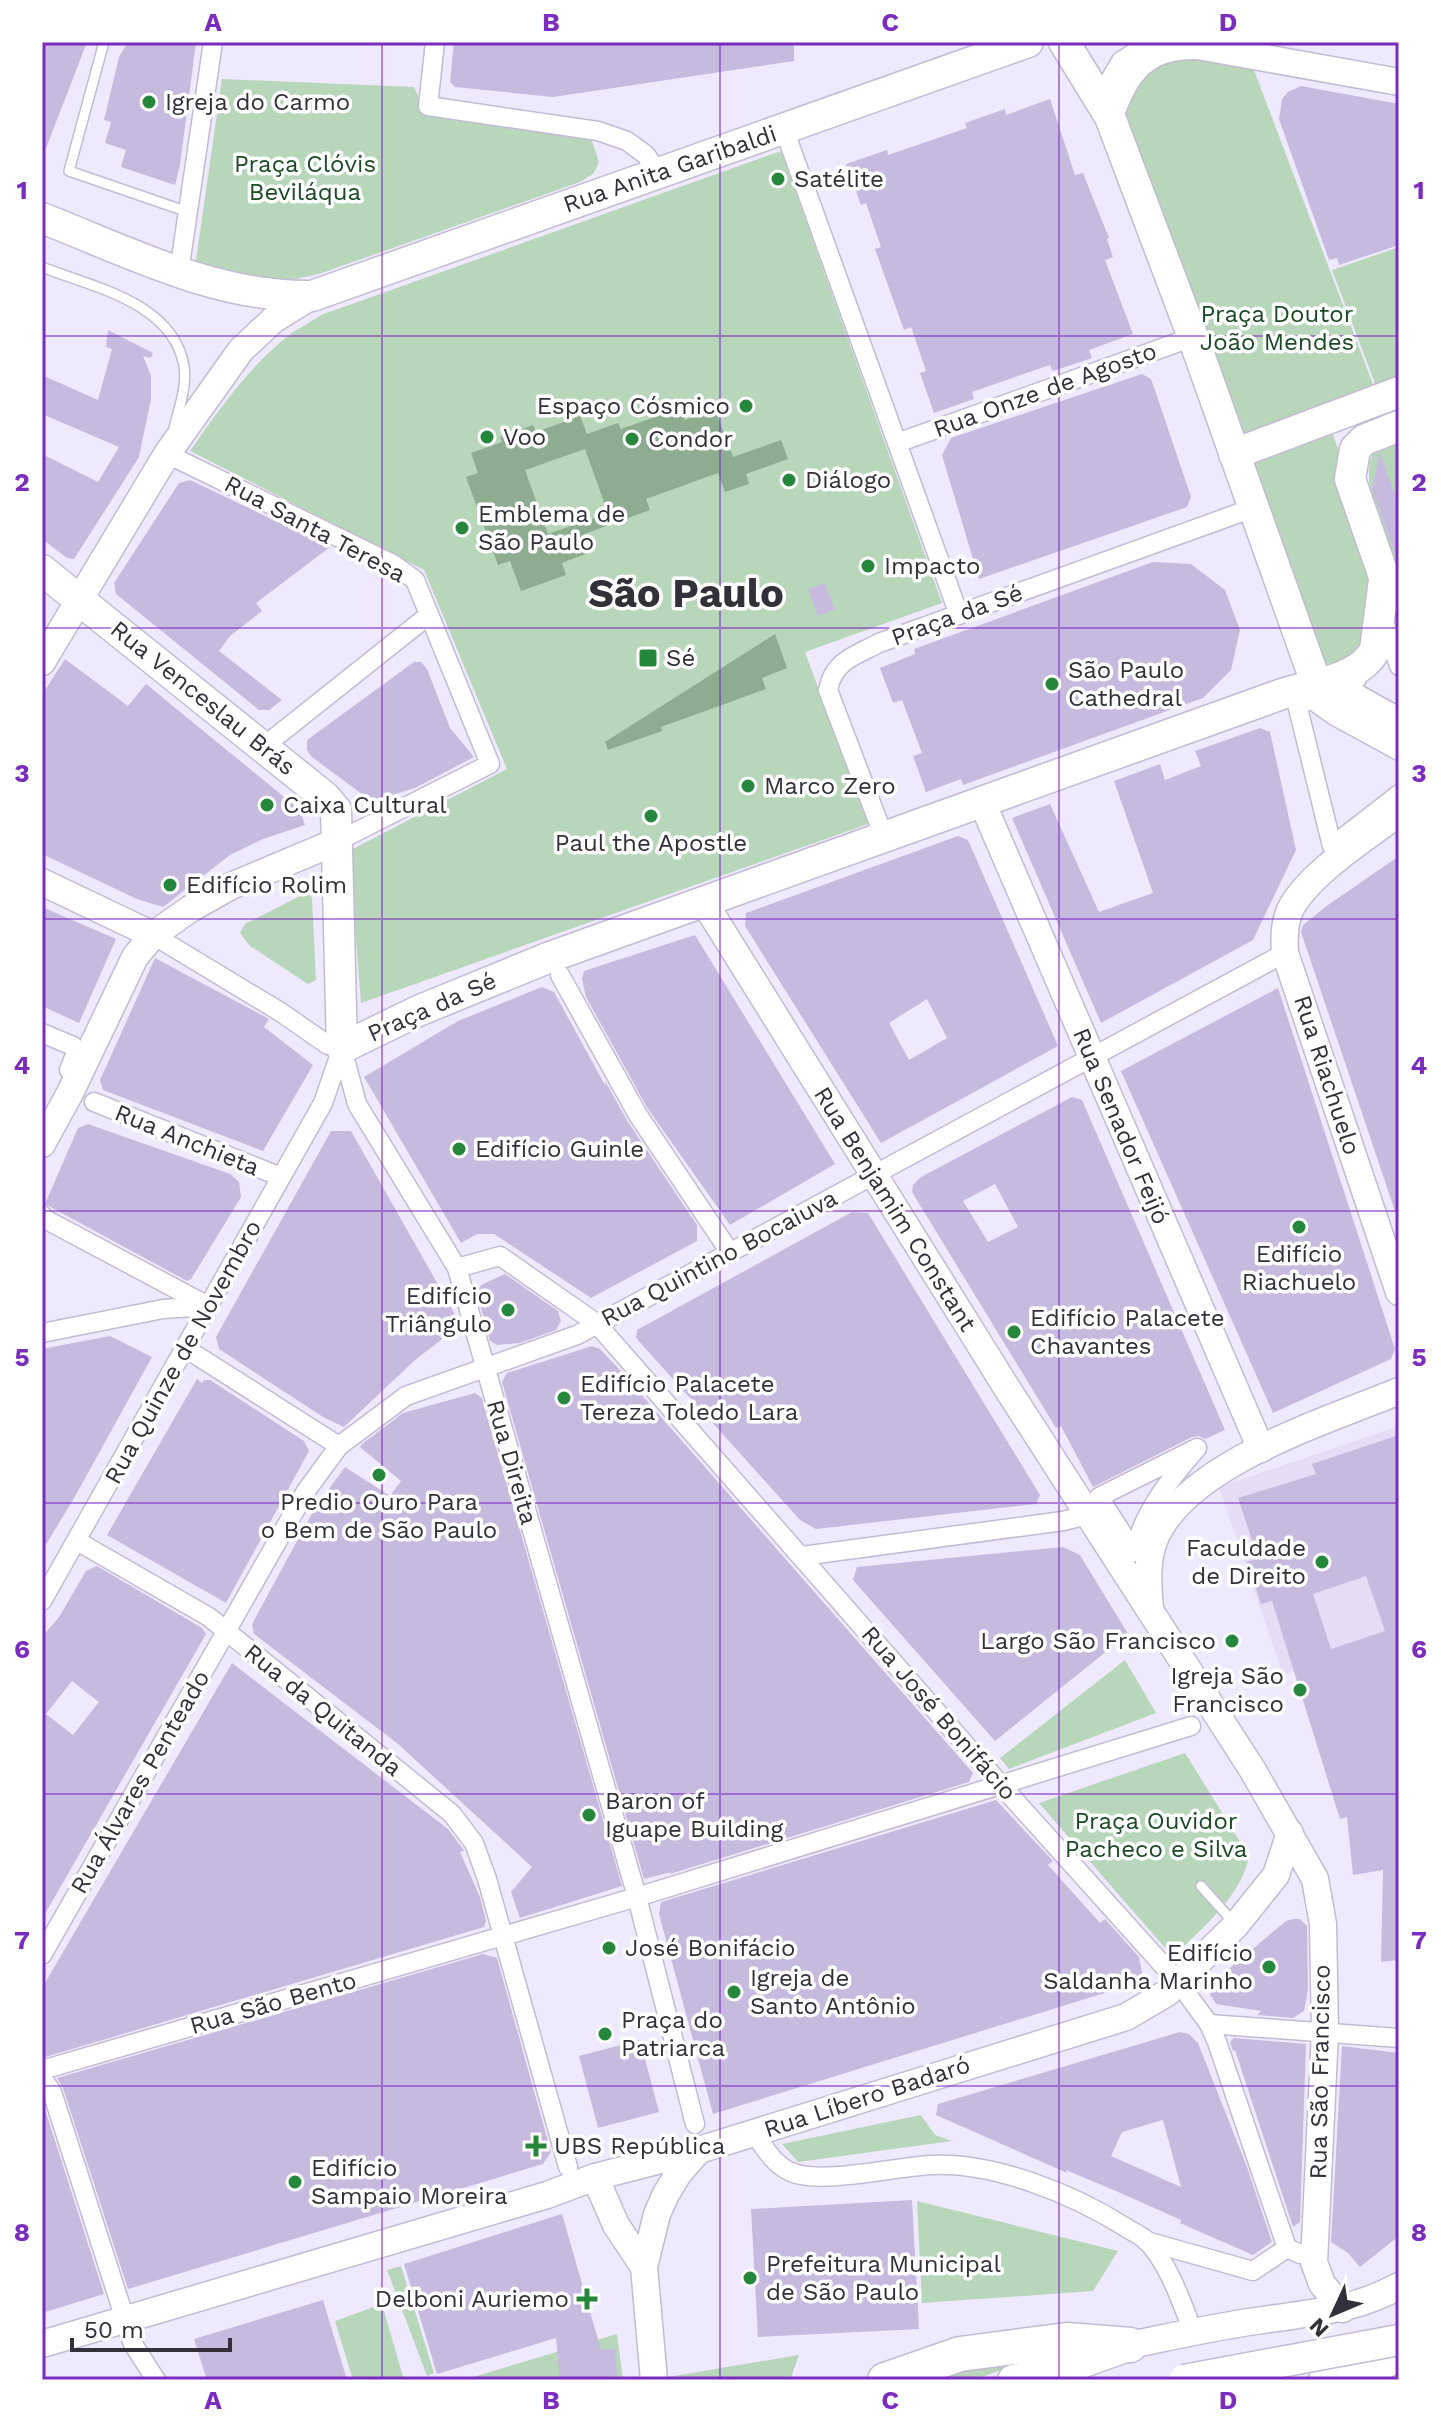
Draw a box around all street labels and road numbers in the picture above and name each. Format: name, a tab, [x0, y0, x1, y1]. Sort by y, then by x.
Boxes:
street label: Rua Anita Garibaldi	[560, 119, 780, 219]
street label: Rua Onze de Agosto	[930, 337, 1160, 443]
street label: Rua Santa Teresa	[220, 469, 410, 589]
street label: Praça da Sé	[887, 578, 1027, 652]
street label: Rua Venceslau Brás	[105, 615, 301, 781]
street label: Praça da Sé	[363, 966, 501, 1048]
street label: Rua Riachuelo	[1288, 992, 1366, 1158]
street label: Rua Senador Feijó	[1067, 1024, 1175, 1228]
street label: Rua Benjamim Constant	[808, 1082, 982, 1336]
street label: Rua Anchieta	[111, 1098, 263, 1182]
street label: Rua Quintino Bocaiuva	[596, 1184, 842, 1332]
street label: Rua Quinze de Novembro	[99, 1215, 267, 1489]
street label: Rua Direita	[481, 1396, 543, 1528]
street label: Rua José Bonifácio	[856, 1620, 1022, 1806]
street label: Rua da Quitanda	[239, 1638, 407, 1782]
street label: Rua Álvares Penteado	[65, 1665, 215, 1899]
street label: Rua São Francisco	[1304, 1964, 1336, 2180]
street label: Rua São Bento	[187, 1966, 359, 2040]
street label: Rua Líbero Badaró	[760, 2050, 974, 2144]

